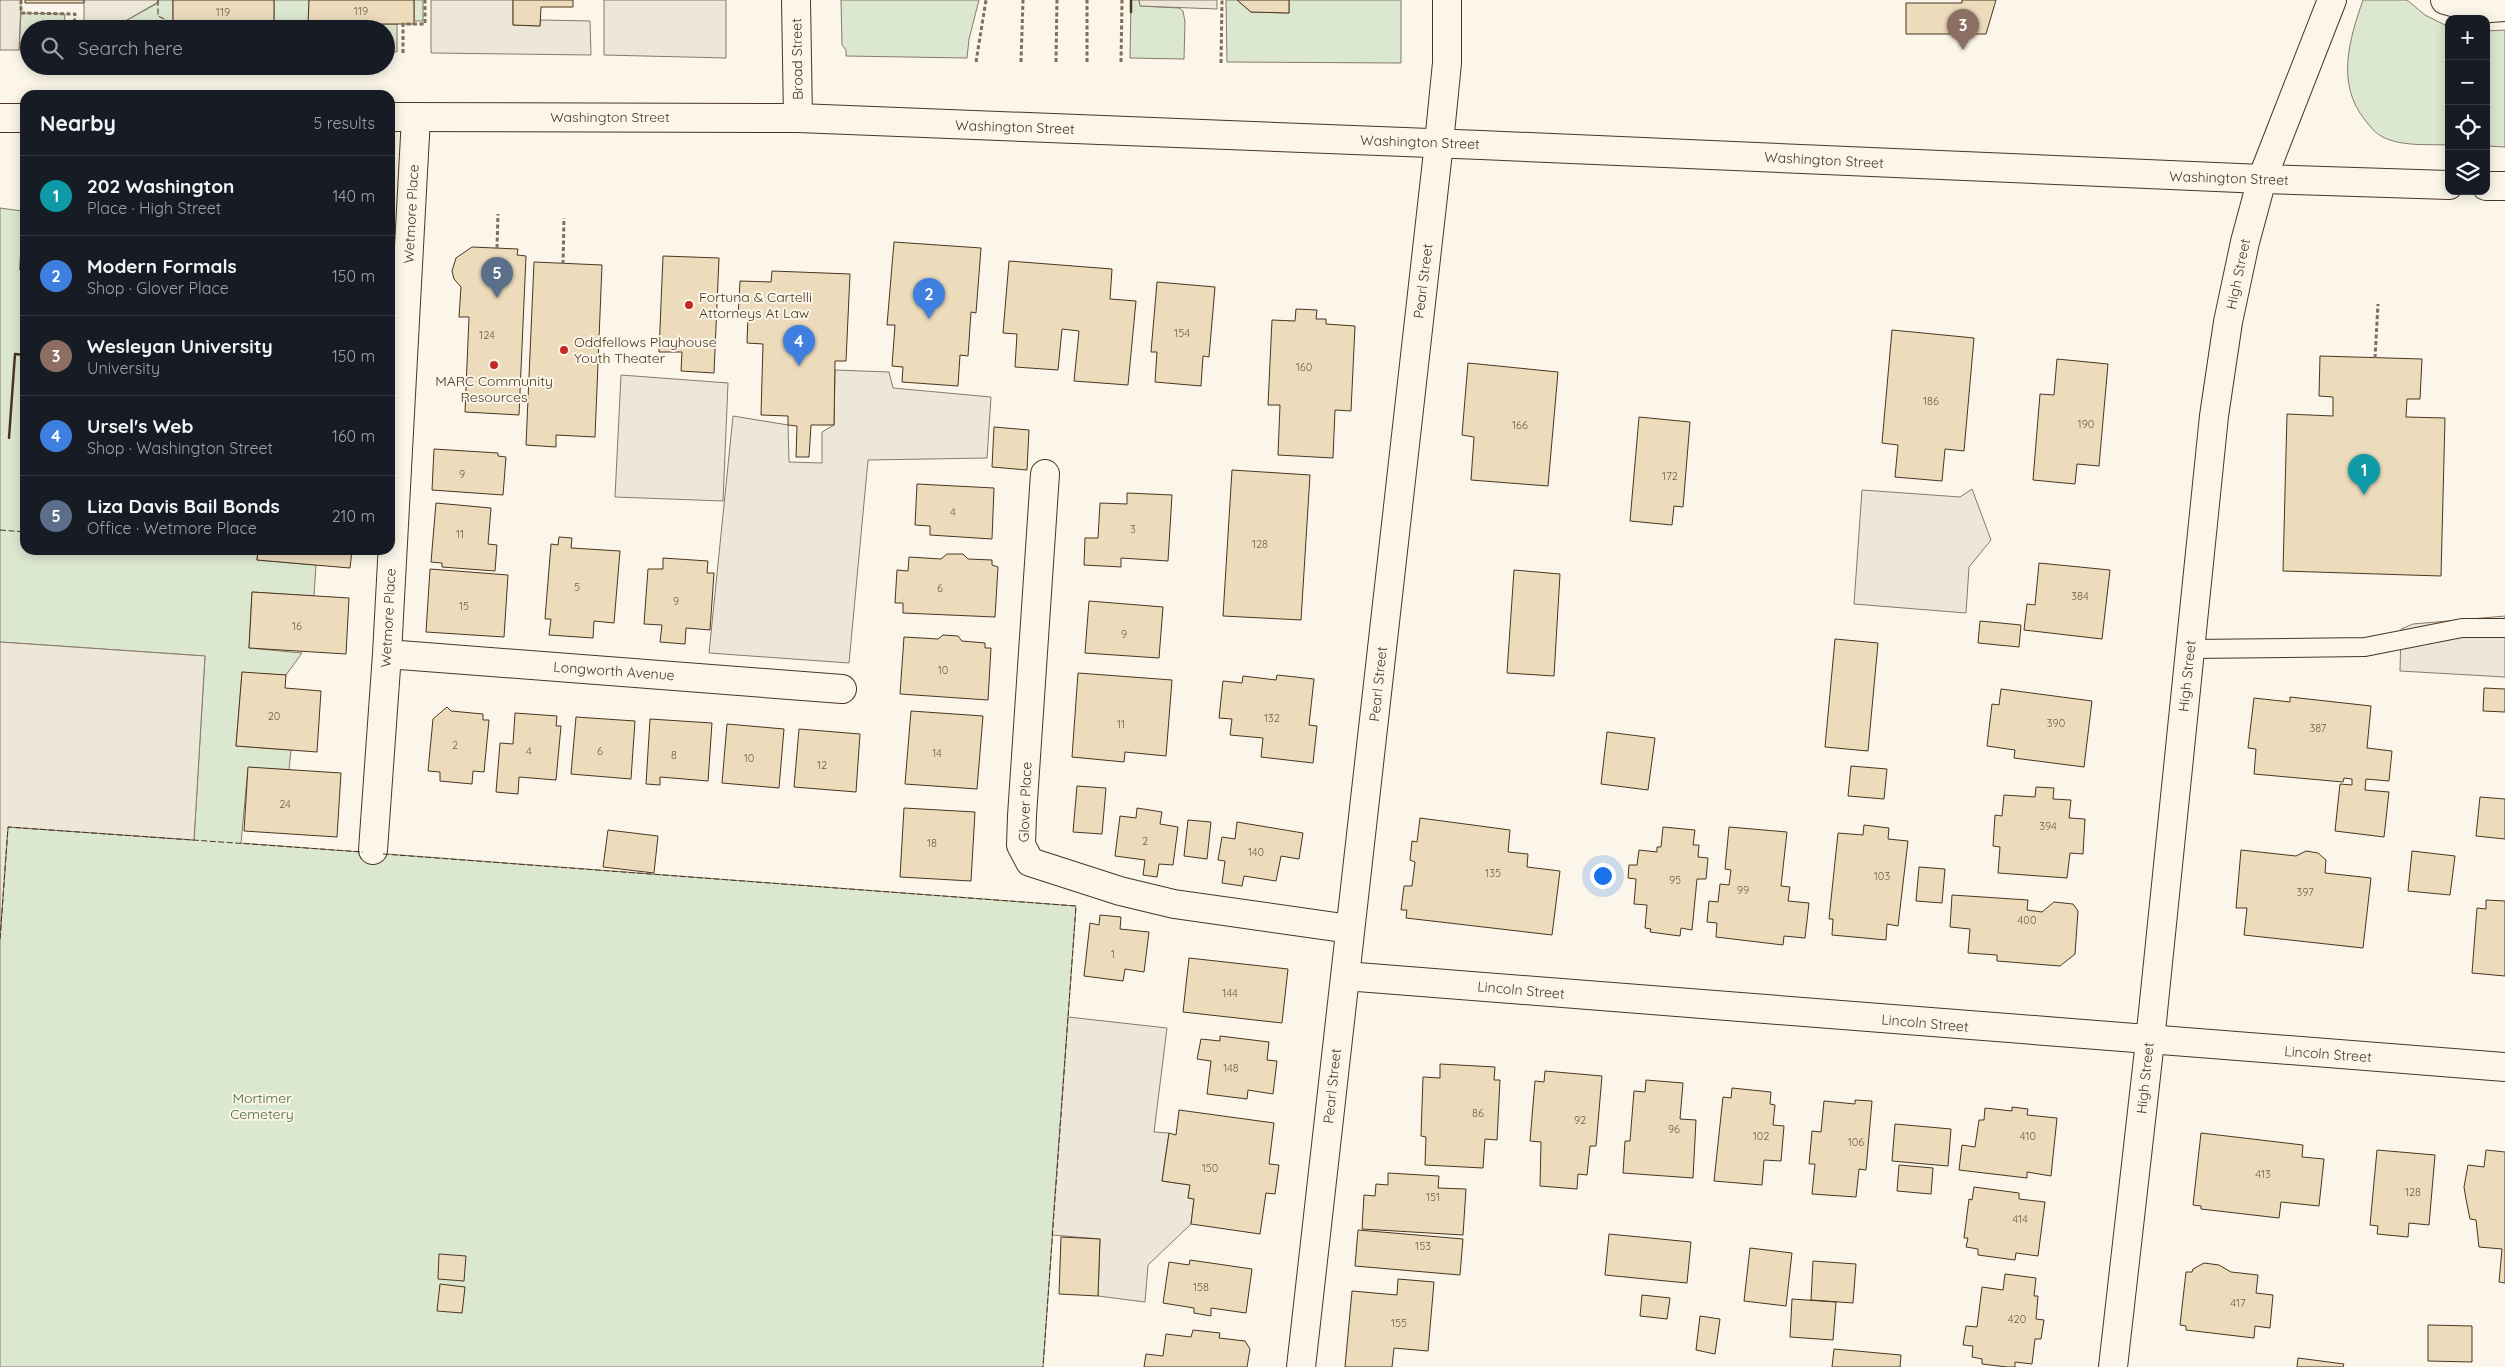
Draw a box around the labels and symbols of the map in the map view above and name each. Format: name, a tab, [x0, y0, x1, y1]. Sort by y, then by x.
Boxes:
house number: 119	[354, 4, 368, 18]
house number: 119	[216, 5, 230, 19]
pin: 3	[1947, 9, 1979, 50]
street label: Broad Street	[787, 18, 807, 100]
street label: Washington Street	[550, 108, 670, 126]
street label: Washington Street	[955, 116, 1075, 138]
street label: Washington Street	[1360, 131, 1480, 153]
street label: Washington Street	[1764, 148, 1884, 172]
street label: Wetmore Place	[399, 164, 423, 264]
street label: Washington Street	[2169, 167, 2289, 189]
street label: High Street	[2222, 237, 2254, 311]
street label: Pearl Street	[1409, 242, 1437, 319]
pin: 5	[481, 257, 513, 298]
pin: 2	[913, 278, 945, 319]
place label: Fortuna & Cartelli Attorneys At Law	[699, 288, 812, 322]
marker: Fortuna & Cartelli Attorneys At Law	[683, 299, 695, 311]
pin: 4	[783, 325, 815, 366]
house number: 154	[1174, 326, 1190, 340]
house number: 124	[479, 328, 495, 342]
place label: Oddfellows Playhouse Youth Theater	[574, 333, 717, 367]
marker: Oddfellows Playhouse Youth Theater	[558, 344, 570, 356]
marker: MARC Community Resources	[488, 359, 500, 371]
house number: 160	[1296, 360, 1312, 374]
place label: MARC Community Resources	[435, 372, 553, 406]
house number: 186	[1923, 394, 1939, 408]
house number: 190	[2078, 417, 2094, 431]
house number: 166	[1512, 418, 1528, 432]
pin: 1	[2348, 454, 2380, 495]
house number: 9	[459, 467, 465, 481]
house number: 172	[1662, 469, 1678, 483]
house number: 4	[950, 505, 956, 519]
house number: 3	[1130, 522, 1136, 536]
house number: 11	[456, 527, 464, 541]
house number: 128	[1252, 537, 1268, 551]
street label: Wetmore Place	[376, 568, 400, 668]
house number: 5	[574, 580, 580, 594]
house number: 6	[937, 581, 943, 595]
house number: 384	[2071, 589, 2089, 603]
house number: 9	[673, 594, 679, 608]
house number: 15	[459, 599, 469, 613]
house number: 16	[292, 619, 302, 633]
house number: 9	[1121, 627, 1127, 641]
street label: High Street	[2174, 639, 2200, 713]
street label: Pearl Street	[1365, 645, 1391, 722]
street label: Longworth Avenue	[553, 658, 675, 684]
house number: 10	[938, 663, 948, 677]
house number: 20	[268, 709, 280, 723]
house number: 132	[1264, 711, 1280, 725]
house number: 390	[2047, 716, 2065, 730]
house number: 11	[1117, 717, 1125, 731]
house number: 387	[2309, 721, 2327, 735]
house number: 2	[452, 738, 458, 752]
house number: 4	[526, 744, 532, 758]
house number: 6	[597, 744, 603, 758]
house number: 14	[932, 746, 942, 760]
house number: 8	[671, 748, 677, 762]
house number: 10	[744, 751, 754, 765]
house number: 12	[817, 758, 827, 772]
street label: Glover Place	[1015, 761, 1035, 843]
house number: 24	[279, 797, 291, 811]
house number: 394	[2039, 819, 2057, 833]
house number: 2	[1142, 834, 1148, 848]
house number: 18	[927, 836, 937, 850]
house number: 140	[1248, 845, 1264, 859]
your location	[1590, 863, 1616, 889]
house number: 135	[1485, 866, 1501, 880]
house number: 103	[1874, 869, 1890, 883]
house number: 95	[1669, 873, 1681, 887]
house number: 99	[1737, 883, 1749, 897]
house number: 397	[2296, 885, 2314, 899]
house number: 400	[2018, 913, 2036, 927]
house number: 1	[1111, 947, 1115, 961]
street label: Lincoln Street	[1477, 977, 1566, 1003]
house number: 144	[1222, 986, 1238, 1000]
street label: Lincoln Street	[1881, 1010, 1970, 1036]
street label: High Street	[2132, 1041, 2158, 1115]
street label: Lincoln Street	[2284, 1042, 2373, 1066]
street label: Pearl Street	[1319, 1047, 1345, 1124]
house number: 148	[1223, 1061, 1239, 1075]
park label: Mortimer Cemetery	[230, 1089, 294, 1123]
house number: 86	[1472, 1106, 1484, 1120]
house number: 92	[1574, 1113, 1586, 1127]
house number: 96	[1668, 1122, 1680, 1136]
house number: 102	[1753, 1129, 1769, 1143]
house number: 410	[2020, 1129, 2036, 1143]
house number: 106	[1848, 1135, 1864, 1149]
house number: 150	[1202, 1161, 1218, 1175]
house number: 413	[2255, 1167, 2271, 1181]
house number: 128	[2405, 1185, 2421, 1199]
house number: 151	[1426, 1190, 1440, 1204]
house number: 414	[2012, 1212, 2028, 1226]
house number: 153	[1415, 1239, 1431, 1253]
house number: 158	[1193, 1280, 1209, 1294]
house number: 417	[2230, 1296, 2246, 1310]
house number: 420	[2008, 1312, 2026, 1326]
house number: 155	[1391, 1316, 1407, 1330]

